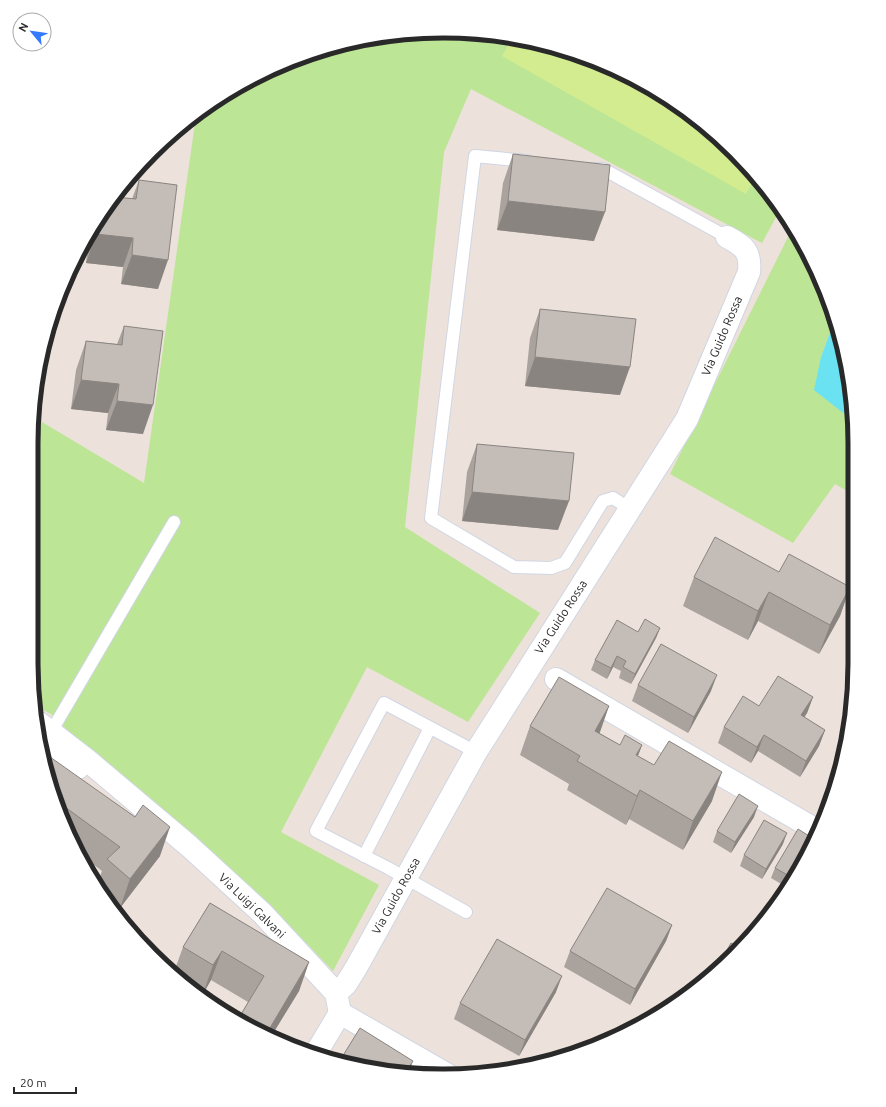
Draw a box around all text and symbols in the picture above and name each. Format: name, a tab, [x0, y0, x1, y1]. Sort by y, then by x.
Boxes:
north arrow	[12, 12, 52, 52]
text: N	[16, 21, 30, 34]
street label: Via Guido Rossa	[699, 294, 744, 378]
street label: Via Guido Rossa	[532, 577, 589, 656]
street label: Via Guido Rossa	[369, 855, 422, 936]
street label: Via Luigi Galvani	[216, 871, 288, 941]
scale bar	[14, 1069, 76, 1095]
text: 20 m	[20, 1076, 47, 1089]

